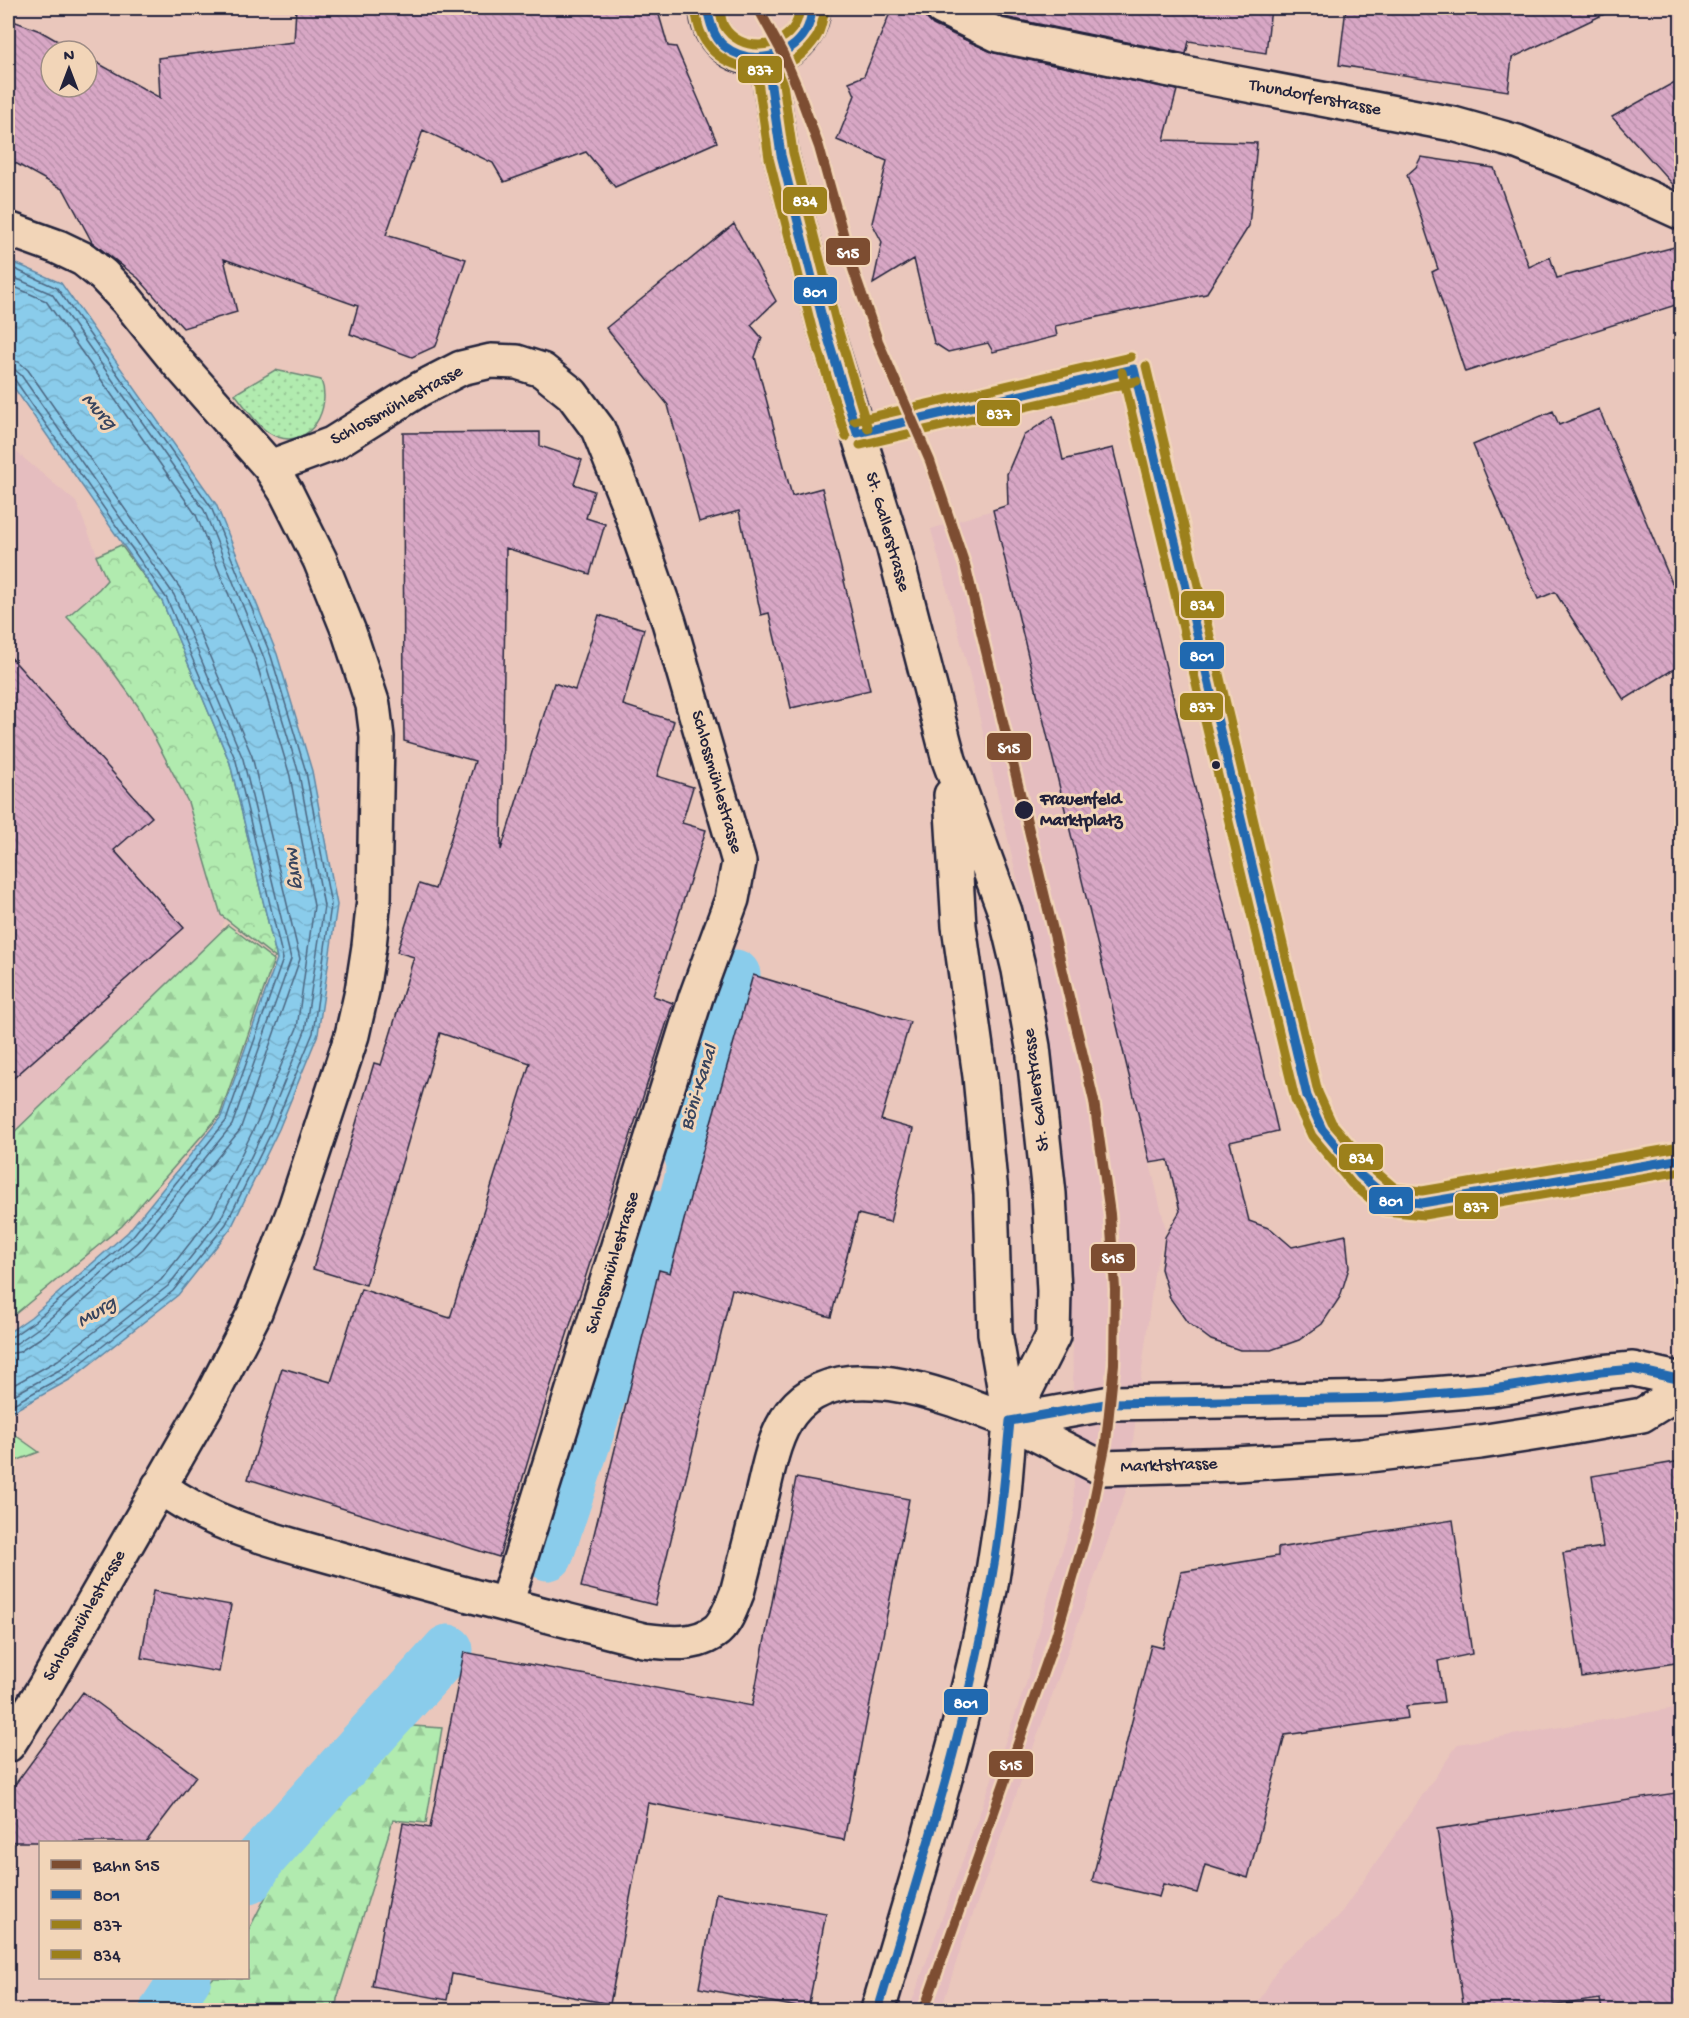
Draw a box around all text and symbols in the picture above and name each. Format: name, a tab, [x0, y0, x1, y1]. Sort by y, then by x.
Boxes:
north arrow	[39, 39, 99, 99]
text: N	[64, 48, 75, 67]
line badge: 837	[737, 55, 783, 84]
text: 837	[747, 63, 773, 82]
street label: Thundorferstrasse	[1246, 75, 1383, 121]
line badge: 834	[782, 186, 828, 215]
text: 834	[793, 194, 818, 213]
line badge: S15	[825, 237, 871, 266]
text: S15	[837, 246, 860, 265]
line badge: 801	[793, 276, 838, 305]
text: 801	[803, 285, 827, 304]
street label: Schlossmühlestrasse	[327, 361, 467, 451]
water label: Murg	[75, 389, 122, 436]
line badge: 837	[976, 399, 1021, 427]
text: 837	[986, 407, 1012, 426]
street label: St. Gallerstrasse	[860, 470, 914, 595]
line badge: 834	[1180, 590, 1225, 619]
text: 834	[1190, 598, 1215, 617]
line badge: 801	[1179, 641, 1225, 670]
text: 801	[1190, 649, 1214, 668]
line badge: 837	[1179, 692, 1224, 721]
text: 837	[1189, 700, 1215, 719]
street label: Schlossmühlestrasse	[686, 708, 747, 857]
line badge: S15	[986, 732, 1032, 761]
text: S15	[998, 741, 1021, 760]
unlabelled marker	[1210, 759, 1222, 771]
place label: Frauenfeld Marktplatz	[1039, 790, 1124, 832]
marker: Frauenfeld Marktplatz	[1013, 799, 1035, 821]
water label: Murg	[279, 844, 309, 891]
street label: St. Gallerstrasse	[1019, 1027, 1055, 1153]
water label: Böni-Kanal	[676, 1041, 724, 1133]
line badge: 834	[1338, 1143, 1384, 1171]
text: 834	[1349, 1151, 1374, 1170]
line badge: 801	[1368, 1186, 1414, 1215]
street label: Schlossmühlestrasse	[581, 1189, 645, 1337]
line badge: 837	[1454, 1192, 1499, 1220]
text: 801	[1379, 1194, 1403, 1213]
text: 837	[1463, 1200, 1489, 1219]
line badge: S15	[1090, 1243, 1136, 1272]
text: S15	[1102, 1251, 1125, 1270]
water label: Murg	[73, 1291, 122, 1334]
street label: Marktstrasse	[1120, 1454, 1219, 1478]
street label: Schlossmühlestrasse	[39, 1546, 131, 1685]
line badge: 801	[943, 1688, 989, 1716]
text: 801	[954, 1696, 978, 1715]
line badge: S15	[988, 1750, 1034, 1778]
text: S15	[1000, 1758, 1023, 1777]
legend	[39, 1841, 249, 1979]
text: Bahn S15	[92, 1857, 160, 1878]
text: 801	[93, 1887, 120, 1908]
text: 837	[93, 1917, 122, 1938]
text: 834	[93, 1947, 121, 1968]

